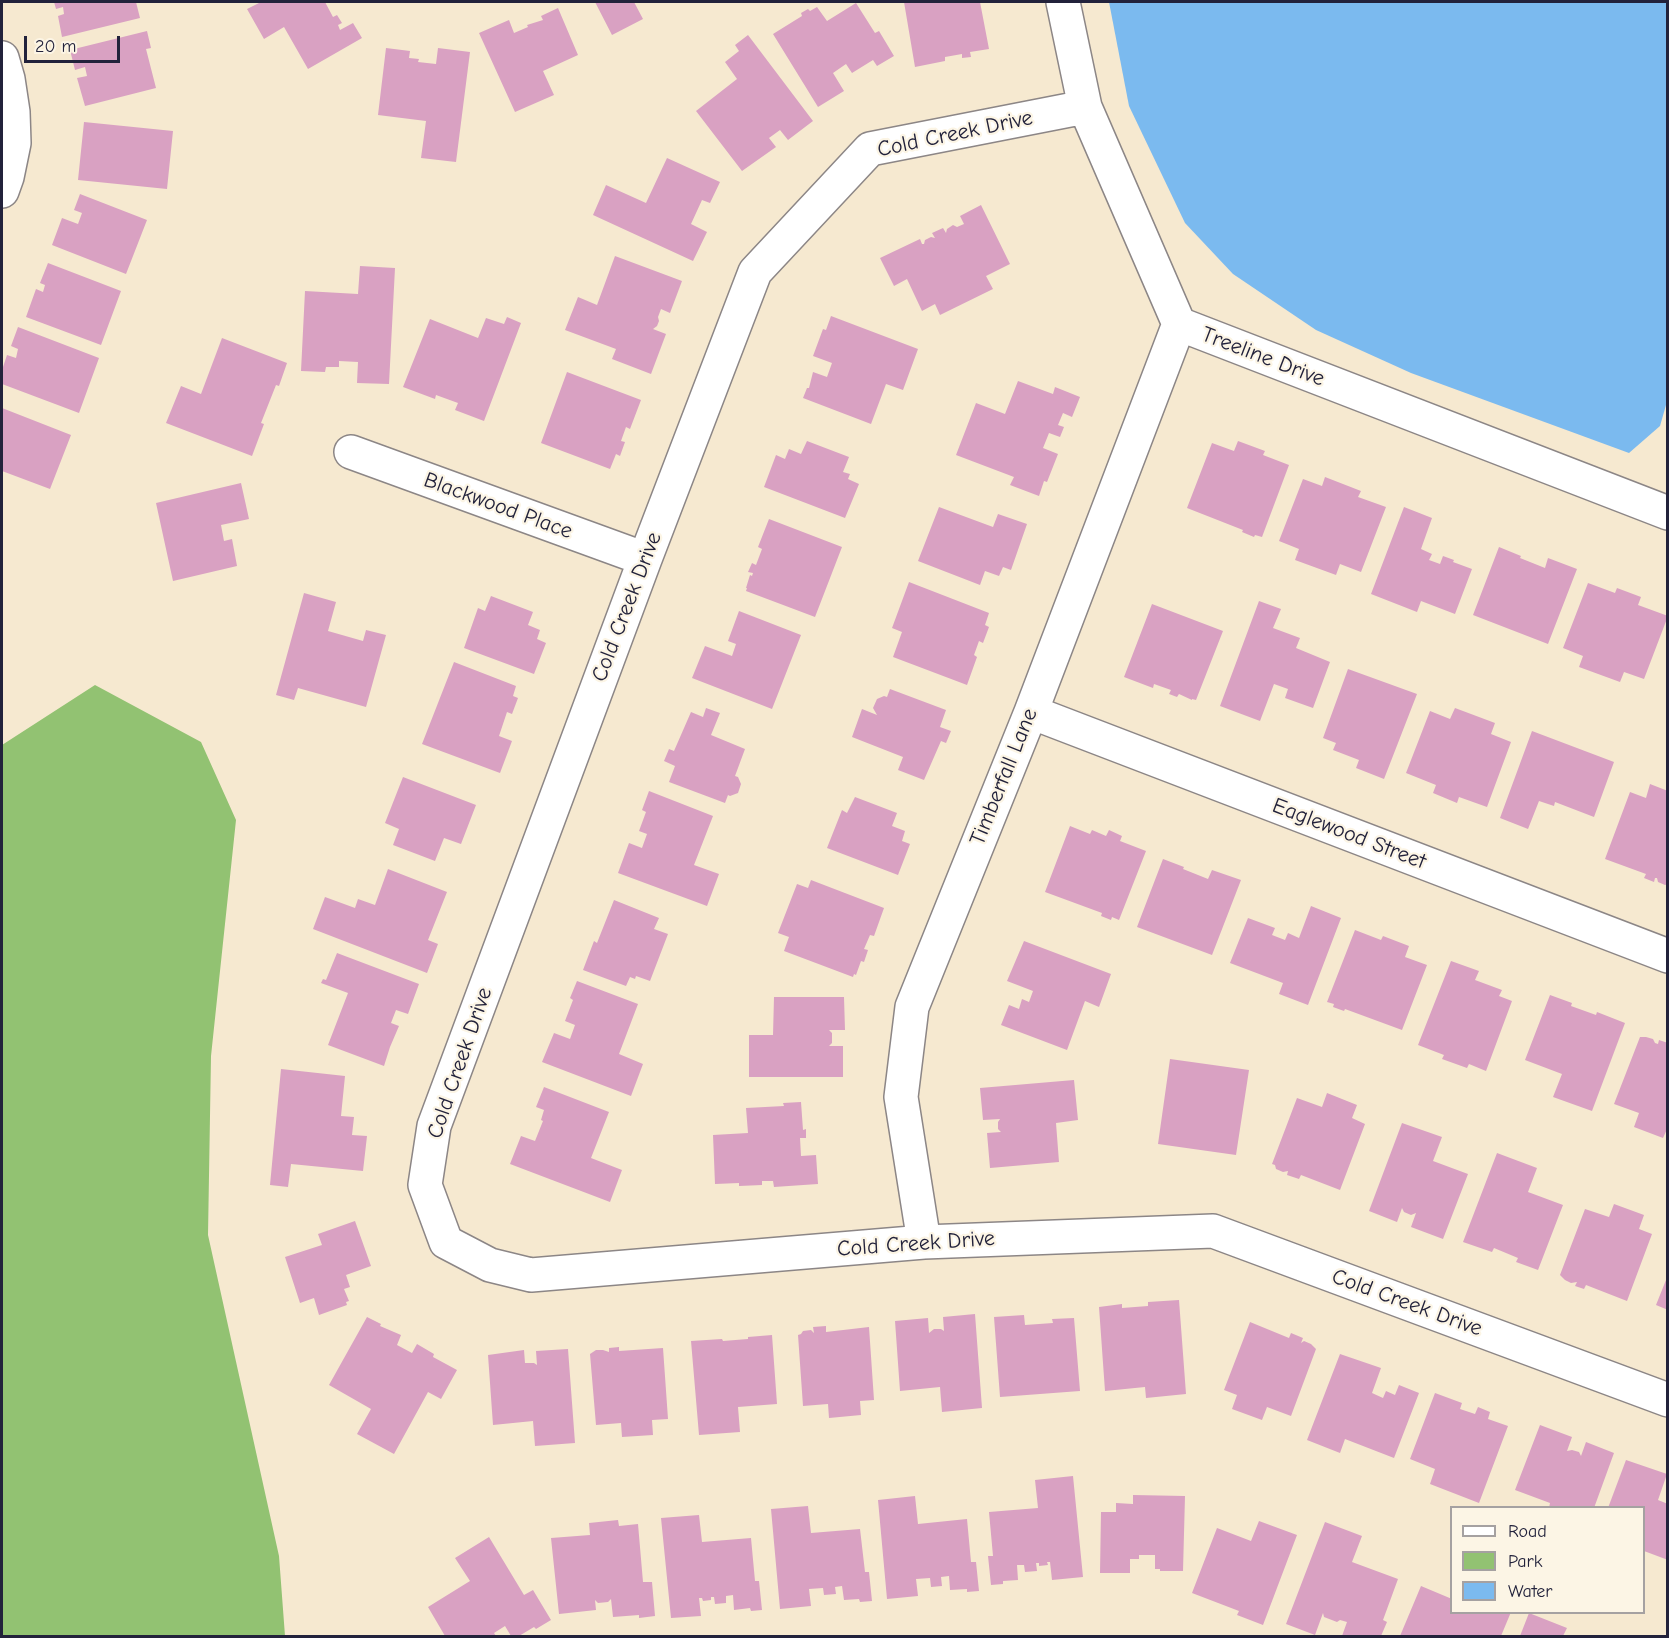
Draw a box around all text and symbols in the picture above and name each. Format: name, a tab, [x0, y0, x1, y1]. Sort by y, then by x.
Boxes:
scale bar	[27, 24, 123, 62]
text: 20 m	[35, 36, 76, 57]
street label: Cold Creek Drive	[875, 105, 1035, 163]
street label: Treeline Drive	[1198, 321, 1328, 393]
street label: Blackwood Place	[420, 467, 576, 545]
street label: Cold Creek Drive	[586, 528, 668, 686]
street label: Timberfall Lane	[965, 705, 1043, 849]
street label: Eaglewood Street	[1269, 793, 1429, 875]
street label: Cold Creek Drive	[422, 984, 498, 1142]
street label: Cold Creek Drive	[836, 1225, 996, 1263]
street label: Cold Creek Drive	[1328, 1264, 1486, 1342]
legend	[1450, 1506, 1645, 1614]
text: Road	[1508, 1521, 1547, 1542]
text: Park	[1508, 1551, 1542, 1572]
text: Water	[1508, 1581, 1552, 1602]

